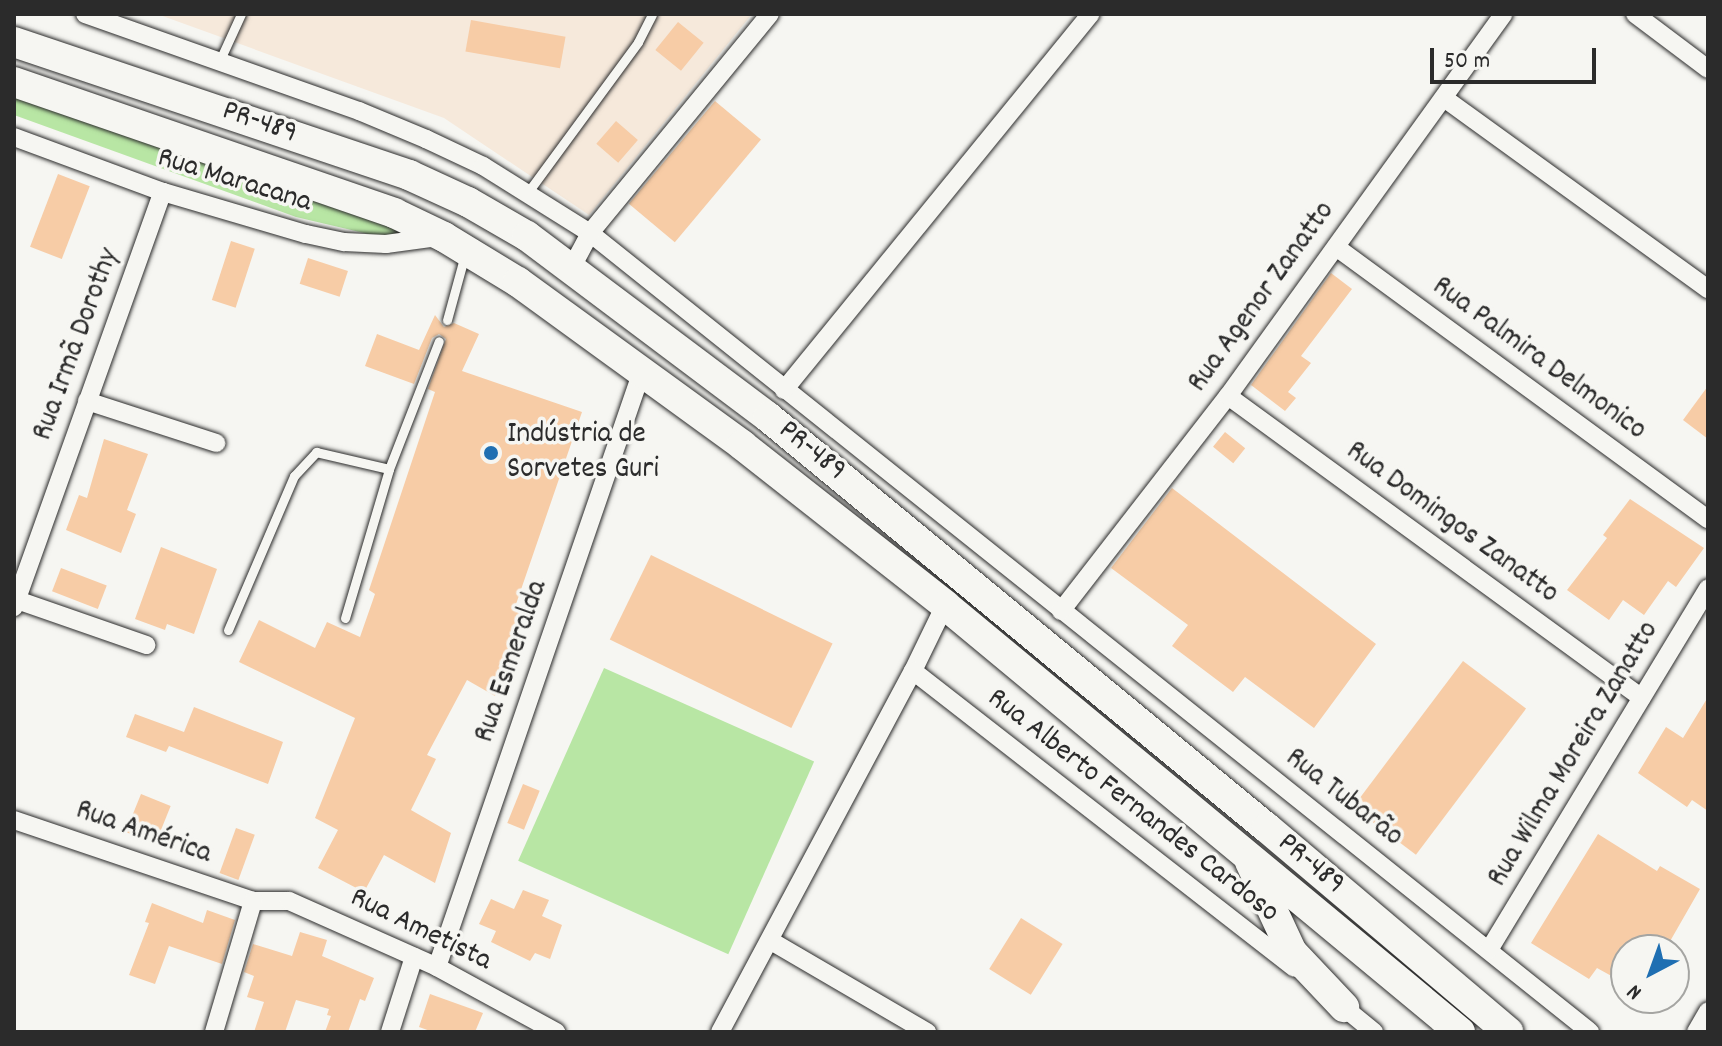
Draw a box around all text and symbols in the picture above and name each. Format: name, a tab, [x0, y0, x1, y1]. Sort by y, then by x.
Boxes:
scale bar	[1434, 32, 1600, 82]
text: 50 m	[1444, 45, 1490, 79]
street label: PR-489	[217, 94, 301, 154]
street label: Rua Maracana	[153, 141, 315, 223]
street label: Rua Agenor Zanatto	[1182, 196, 1344, 400]
street label: Rua Irmã Dorothy	[27, 244, 129, 446]
street label: Rua Palmira Delmonico	[1424, 270, 1652, 450]
street label: PR-489	[770, 414, 852, 490]
place label: Indústria de Sorvetes Guri	[507, 418, 659, 488]
street label: Rua Domingos Zanatto	[1338, 435, 1564, 613]
marker: Indústria de Sorvetes Guri	[482, 444, 500, 462]
street label: Rua Esmeralda	[468, 576, 558, 748]
street label: Rua Wilma Moreira Zanatto	[1481, 616, 1669, 894]
street label: Rua Alberto Fernandes Cardoso	[979, 682, 1285, 932]
street label: Rua Tubarão	[1277, 742, 1409, 856]
street label: Rua América	[70, 794, 216, 874]
street label: PR-489	[1269, 827, 1351, 903]
street label: Rua Ametista	[343, 881, 497, 981]
north arrow	[1610, 934, 1690, 1014]
text: N	[1621, 976, 1650, 1006]

